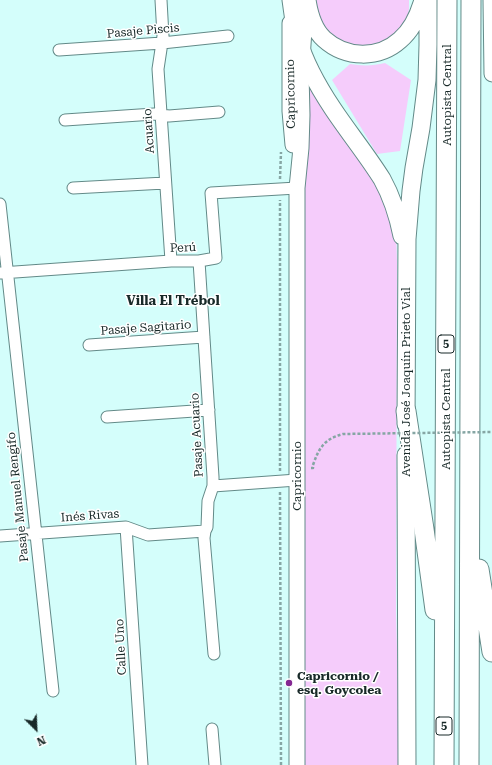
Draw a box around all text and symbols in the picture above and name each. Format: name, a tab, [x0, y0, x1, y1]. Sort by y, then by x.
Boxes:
street label: Pasaje Piscis	[106, 21, 180, 41]
street label: Autopista Central	[440, 44, 454, 146]
street label: Capricornio	[283, 59, 299, 129]
street label: Acuario	[140, 108, 158, 154]
street label: Perú	[170, 240, 196, 256]
street label: Avenida José Joaquín Prieto Vial	[399, 287, 413, 477]
district label: Villa El Trébol	[126, 293, 220, 309]
street label: Pasaje Sagitario	[100, 318, 192, 338]
road number: 5	[438, 335, 454, 353]
street label: Autopista Central	[439, 368, 453, 470]
street label: Pasaje Acuario	[188, 392, 206, 478]
street label: Pasaje Manuel Rengifo	[4, 431, 32, 563]
street label: Capricornio	[290, 441, 304, 511]
street label: Inés Rivas	[60, 507, 120, 525]
street label: Calle Uno	[112, 618, 130, 676]
place label: Capricornio / esq. Goycolea	[297, 669, 381, 697]
marker: Capricornio / esq. Goycolea	[284, 678, 294, 688]
north arrow	[16, 709, 56, 749]
road number: 5	[436, 717, 452, 735]
text: N	[35, 733, 48, 748]

